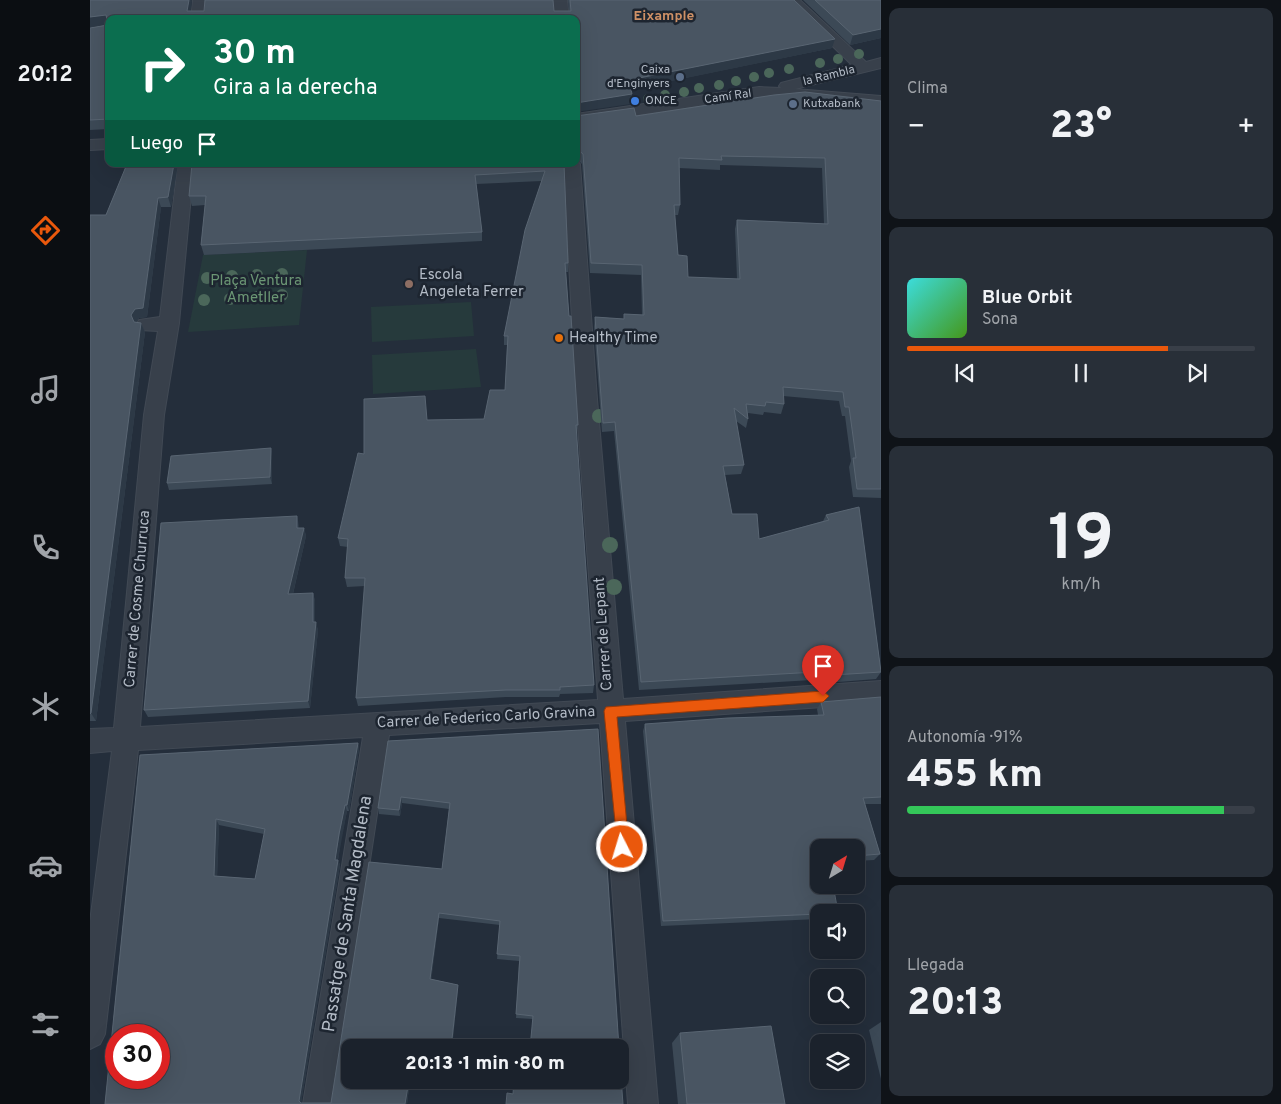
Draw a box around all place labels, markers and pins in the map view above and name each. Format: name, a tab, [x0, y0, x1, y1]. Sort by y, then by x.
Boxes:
place label: Caixa d'Enginyers	[607, 62, 670, 92]
marker: Caixa d'Enginyers	[674, 71, 686, 83]
place label: ONCE	[645, 93, 677, 109]
marker: ONCE	[629, 95, 641, 107]
place label: Kutxabank	[803, 96, 861, 112]
marker: Kutxabank	[787, 98, 799, 110]
place label: Escola Angeleta Ferrer	[419, 266, 524, 302]
marker: Escola Angeleta Ferrer	[403, 278, 415, 290]
place label: Healthy Time	[569, 329, 658, 348]
marker: Healthy Time	[553, 332, 565, 344]
pin	[802, 645, 844, 696]

